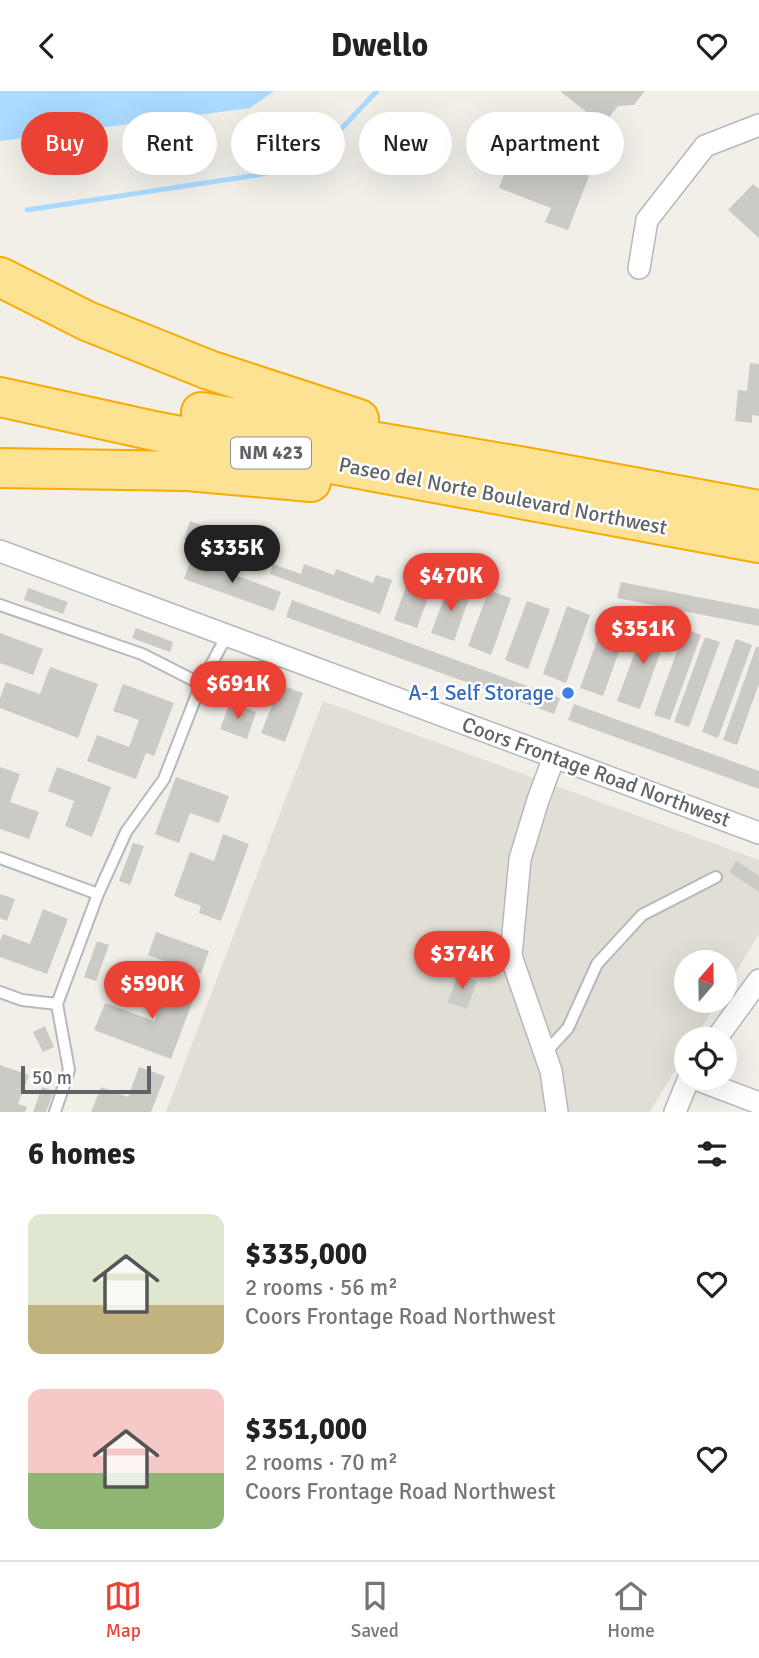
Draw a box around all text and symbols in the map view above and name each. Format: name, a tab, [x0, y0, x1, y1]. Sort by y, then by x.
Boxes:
text: Dwello	[331, 26, 428, 65]
icon: back	[28, 27, 66, 65]
icon: heart	[693, 27, 731, 65]
chip: Buy	[21, 112, 108, 175]
chip: Rent	[122, 112, 217, 175]
chip: Filters	[231, 112, 345, 175]
chip: New	[359, 112, 452, 175]
chip: Apartment	[466, 112, 624, 175]
road number: NM 423	[231, 437, 311, 469]
street label: Paseo del Norte Boulevard Northwest	[337, 451, 669, 541]
pin: $335K	[183, 525, 281, 585]
text: $335K	[200, 533, 264, 562]
pin: $470K	[402, 553, 500, 613]
text: $470K	[419, 561, 483, 590]
pin: $351K	[594, 607, 692, 666]
text: $351K	[611, 614, 675, 643]
pin: $691K	[189, 661, 287, 721]
text: $691K	[206, 669, 270, 698]
place label: A-1 Self Storage	[409, 680, 554, 706]
marker: A-1 Self Storage	[560, 685, 576, 701]
street label: Coors Frontage Road Northwest	[458, 711, 734, 833]
pin: $374K	[413, 932, 511, 991]
text: $374K	[430, 939, 494, 968]
north arrow	[674, 950, 737, 1013]
map controls	[674, 950, 737, 1090]
pin: $590K	[103, 961, 201, 1021]
text: $590K	[120, 969, 184, 998]
button: locate	[674, 1027, 737, 1090]
scale bar	[21, 1063, 150, 1095]
text: 50 m	[32, 1066, 72, 1090]
icon: filters	[693, 1135, 731, 1173]
text: 6 homes	[28, 1136, 135, 1173]
text: $335,000	[245, 1236, 367, 1273]
icon: home	[84, 1242, 168, 1326]
icon: heart	[693, 1265, 731, 1303]
text: 2 rooms · 56 m²	[245, 1273, 398, 1302]
text: Coors Frontage Road Northwest	[245, 1302, 556, 1331]
text: $351,000	[245, 1411, 367, 1448]
icon: home	[84, 1417, 168, 1501]
icon: heart	[693, 1440, 731, 1478]
text: 2 rooms · 70 m²	[245, 1448, 398, 1477]
text: Coors Frontage Road Northwest	[245, 1477, 556, 1506]
tab: Map	[104, 1577, 142, 1643]
tab: Saved	[351, 1577, 399, 1643]
tab: Home	[607, 1577, 655, 1643]

